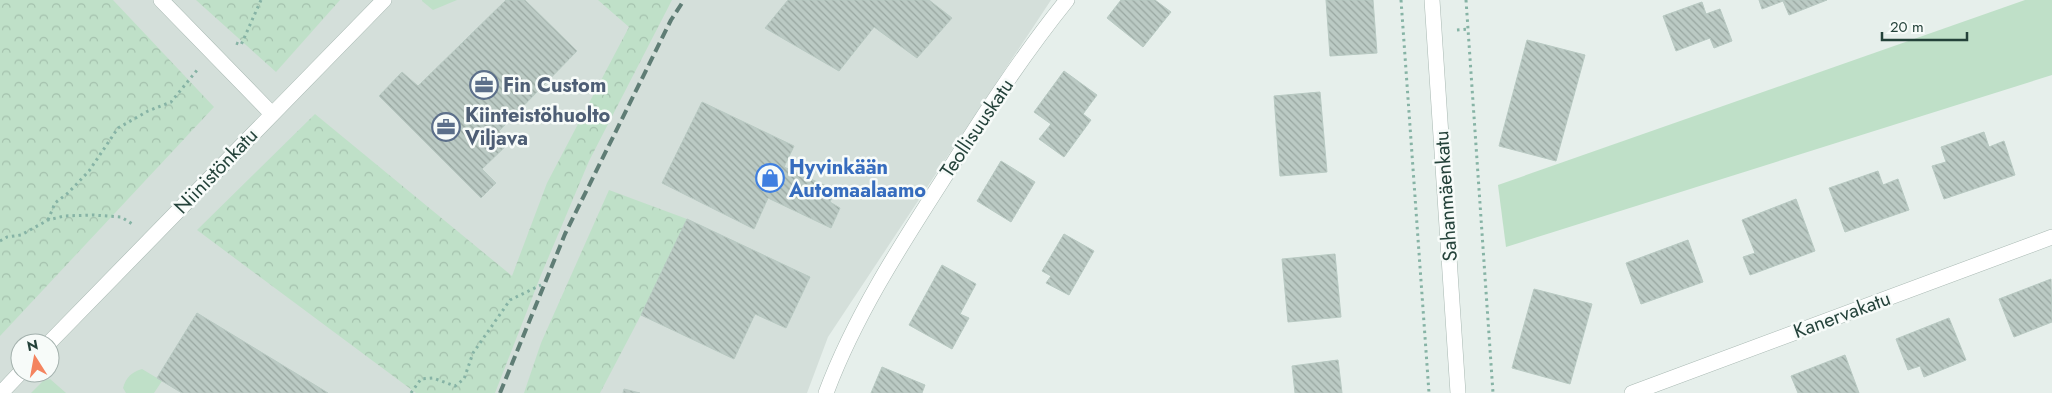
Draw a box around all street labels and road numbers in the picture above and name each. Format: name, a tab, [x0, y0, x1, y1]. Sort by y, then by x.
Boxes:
street label: Teollisuuskatu	[933, 73, 1021, 183]
street label: Niinistönkatu	[167, 122, 265, 220]
street label: Sahanmäenkatu	[1427, 130, 1465, 262]
street label: Kanervakatu	[1789, 284, 1895, 346]

